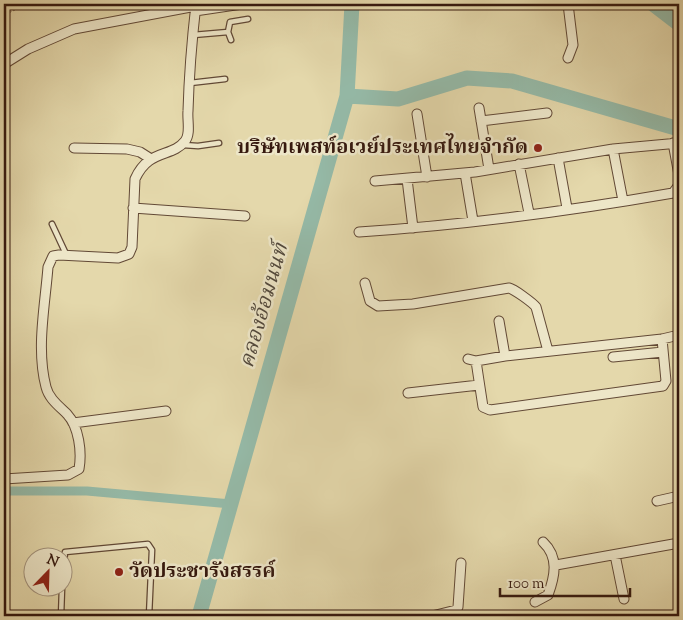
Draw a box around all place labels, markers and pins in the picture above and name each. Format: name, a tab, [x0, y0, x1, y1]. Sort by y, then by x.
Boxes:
place label: บริษัทเพสท์อเวย์ประเทศไทยจำกัด	[237, 133, 528, 163]
marker: บริษัทเพสท์อเวย์ประเทศไทยจำกัด	[532, 142, 544, 154]
place label: วัดประชารังสรรค์	[129, 558, 276, 587]
marker: วัดประชารังสรรค์	[113, 566, 125, 578]

